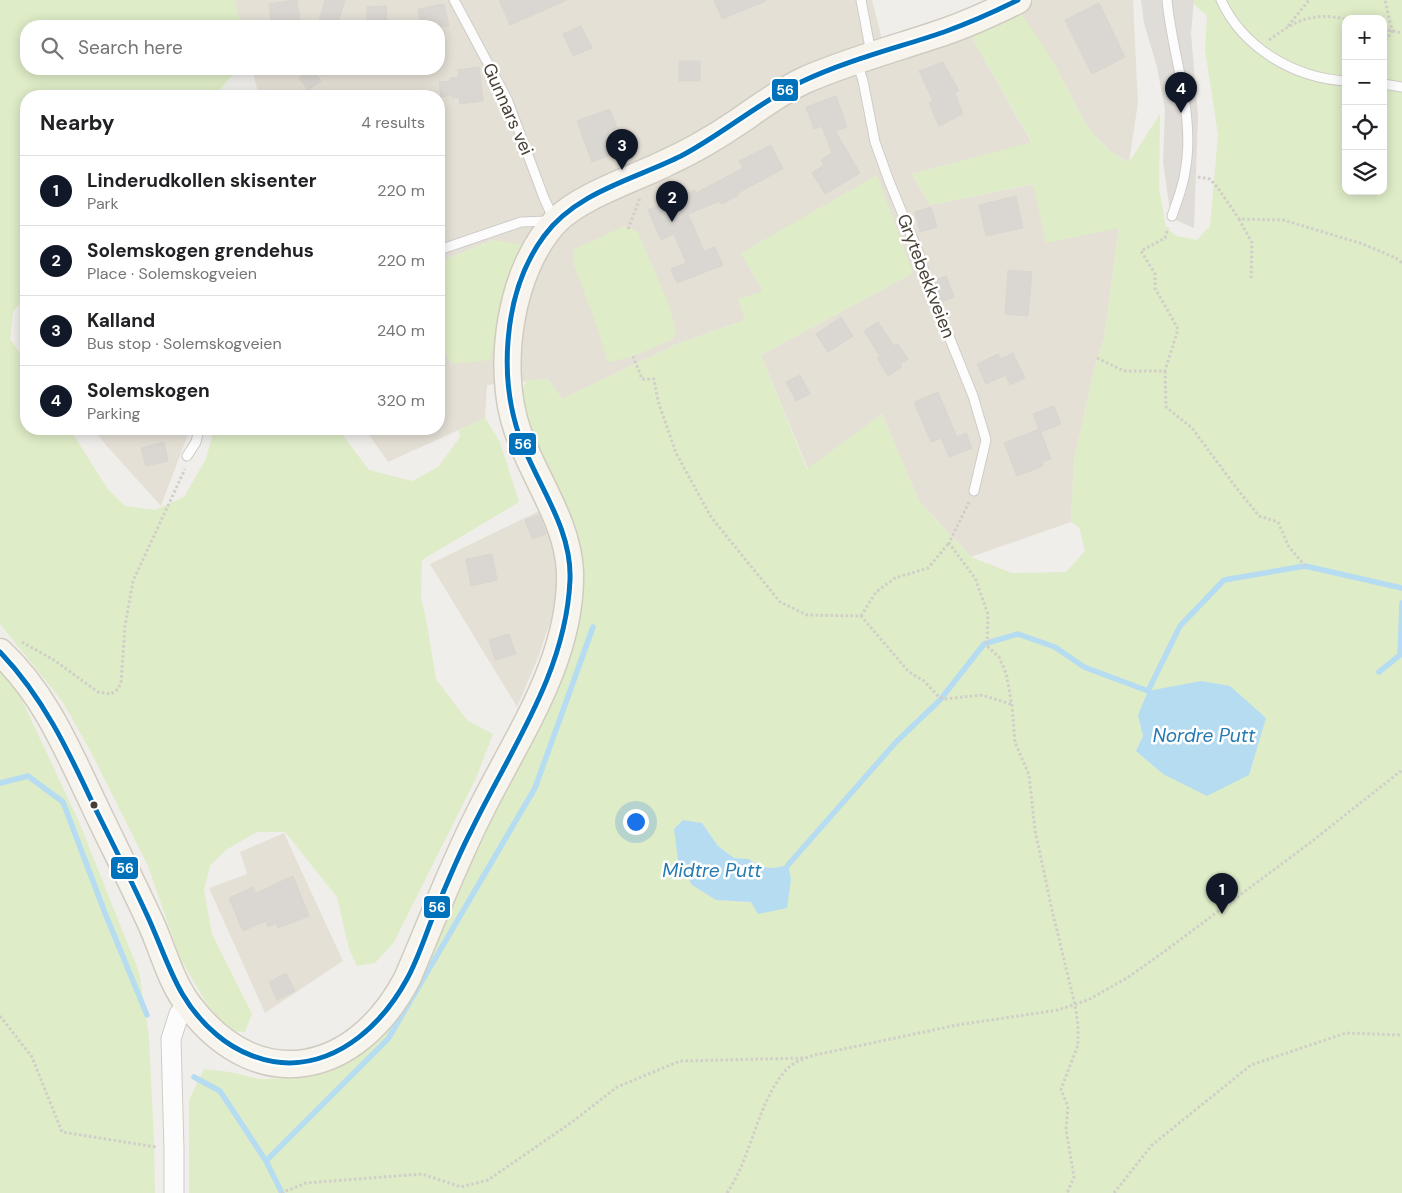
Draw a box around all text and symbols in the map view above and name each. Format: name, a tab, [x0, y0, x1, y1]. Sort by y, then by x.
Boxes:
map controls	[1342, 15, 1387, 195]
button: +	[1342, 15, 1387, 60]
search box	[20, 20, 445, 75]
icon: search	[38, 34, 66, 62]
text: Search here	[78, 35, 183, 60]
street label: Gunnars vei	[477, 59, 539, 159]
button: −	[1342, 60, 1387, 105]
pin: 4	[1165, 72, 1197, 113]
line badge: 56	[771, 78, 799, 102]
text: 56	[776, 81, 794, 99]
button: locate	[1342, 105, 1387, 150]
text: Nearby	[40, 109, 114, 137]
text: 4 results	[361, 112, 425, 133]
pin: 3	[606, 129, 638, 170]
button: layers	[1342, 150, 1387, 195]
text: Linderudkollen skisenter	[87, 168, 317, 193]
text: 1	[53, 180, 59, 201]
text: 220 m	[377, 180, 425, 201]
pin: 2	[656, 181, 688, 222]
text: Park	[87, 193, 119, 214]
street label: Grytebekkveien	[891, 210, 961, 342]
text: Solemskogen grendehus	[87, 238, 314, 263]
text: 2	[51, 250, 61, 271]
text: 220 m	[377, 250, 425, 271]
text: Place · Solemskogveien	[87, 263, 257, 284]
text: Kalland	[87, 308, 155, 333]
text: 3	[51, 320, 61, 341]
text: 240 m	[377, 320, 425, 341]
text: Bus stop · Solemskogveien	[87, 333, 282, 354]
text: Solemskogen	[87, 378, 210, 403]
text: 4	[51, 390, 61, 411]
text: 320 m	[377, 390, 425, 411]
text: Parking	[87, 403, 141, 424]
line badge: 56	[508, 432, 537, 456]
text: 56	[514, 435, 532, 453]
water label: Nordre Putt	[1153, 723, 1256, 748]
unlabelled marker	[89, 800, 99, 810]
your location	[623, 809, 649, 835]
line badge: 56	[110, 856, 139, 880]
water label: Midtre Putt	[662, 858, 762, 883]
text: 56	[116, 859, 134, 877]
pin: 1	[1206, 873, 1238, 914]
line badge: 56	[423, 895, 451, 919]
text: 56	[428, 898, 446, 916]

